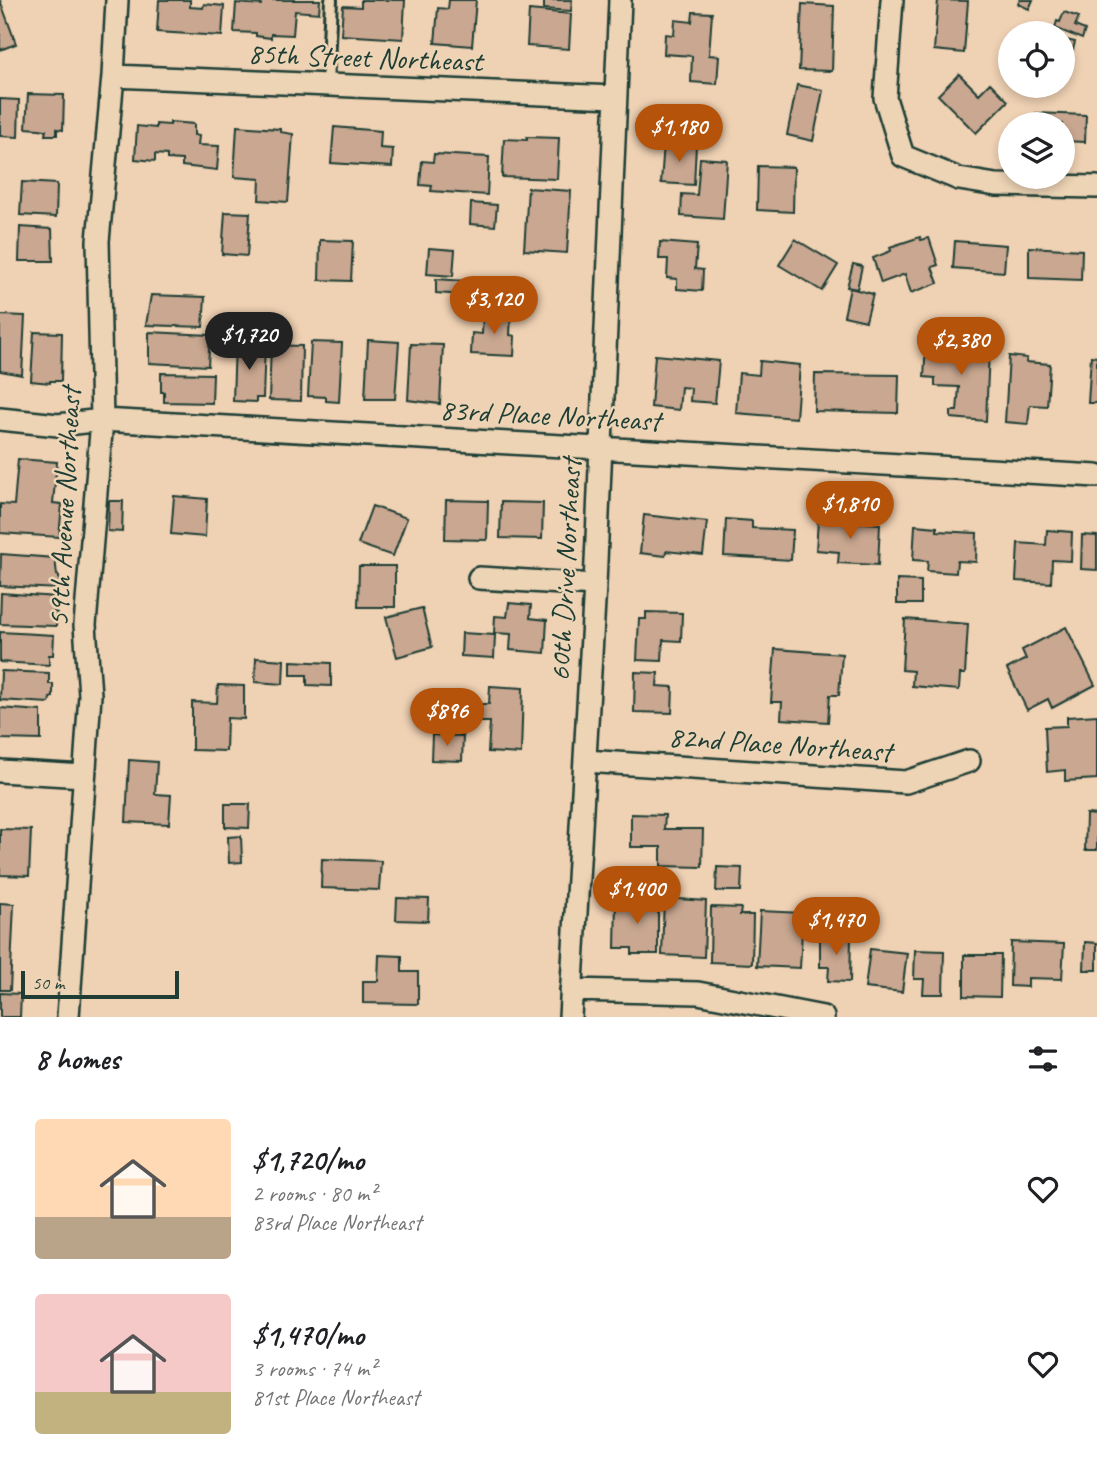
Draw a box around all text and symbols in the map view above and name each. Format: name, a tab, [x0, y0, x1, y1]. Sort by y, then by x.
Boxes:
map controls	[998, 21, 1075, 189]
button: locate	[998, 21, 1075, 98]
street label: 85th Street Northeast	[247, 34, 486, 80]
pin: $1,180	[622, 104, 736, 164]
text: $1,180	[651, 112, 707, 141]
button: layers	[998, 112, 1075, 189]
pin: $3,120	[437, 276, 551, 336]
text: $3,120	[466, 284, 522, 313]
pin: $1,720	[192, 312, 306, 372]
pin: $2,380	[904, 318, 1018, 377]
text: $1,720	[221, 320, 277, 349]
text: $2,380	[933, 325, 989, 354]
street label: 59th Avenue Northeast	[39, 382, 89, 628]
street label: 83rd Place Northeast	[439, 390, 665, 440]
street label: 60th Drive Northeast	[540, 454, 590, 682]
pin: $1,810	[793, 482, 907, 541]
text: $1,810	[822, 489, 878, 518]
pin: $896	[406, 688, 488, 748]
text: $896	[426, 696, 468, 725]
street label: 82nd Place Northeast	[667, 717, 897, 771]
pin: $1,400	[580, 866, 694, 926]
text: $1,400	[609, 874, 665, 903]
pin: $1,470	[779, 898, 893, 957]
text: $1,470	[808, 905, 864, 934]
scale bar	[21, 968, 178, 1000]
text: 50 m	[32, 971, 64, 995]
text: 8 homes	[35, 1040, 120, 1078]
icon: filters	[1024, 1040, 1062, 1078]
text: $1,720/mo	[252, 1141, 364, 1179]
icon: home	[91, 1147, 175, 1231]
icon: heart	[1024, 1170, 1062, 1208]
text: 2 rooms · 80 m²	[252, 1179, 376, 1208]
text: 83rd Place Northeast	[252, 1208, 421, 1237]
text: $1,470/mo	[252, 1316, 364, 1354]
icon: home	[91, 1322, 175, 1406]
icon: heart	[1024, 1345, 1062, 1383]
text: 3 rooms · 74 m²	[252, 1354, 376, 1383]
text: 81st Place Northeast	[252, 1383, 419, 1412]

